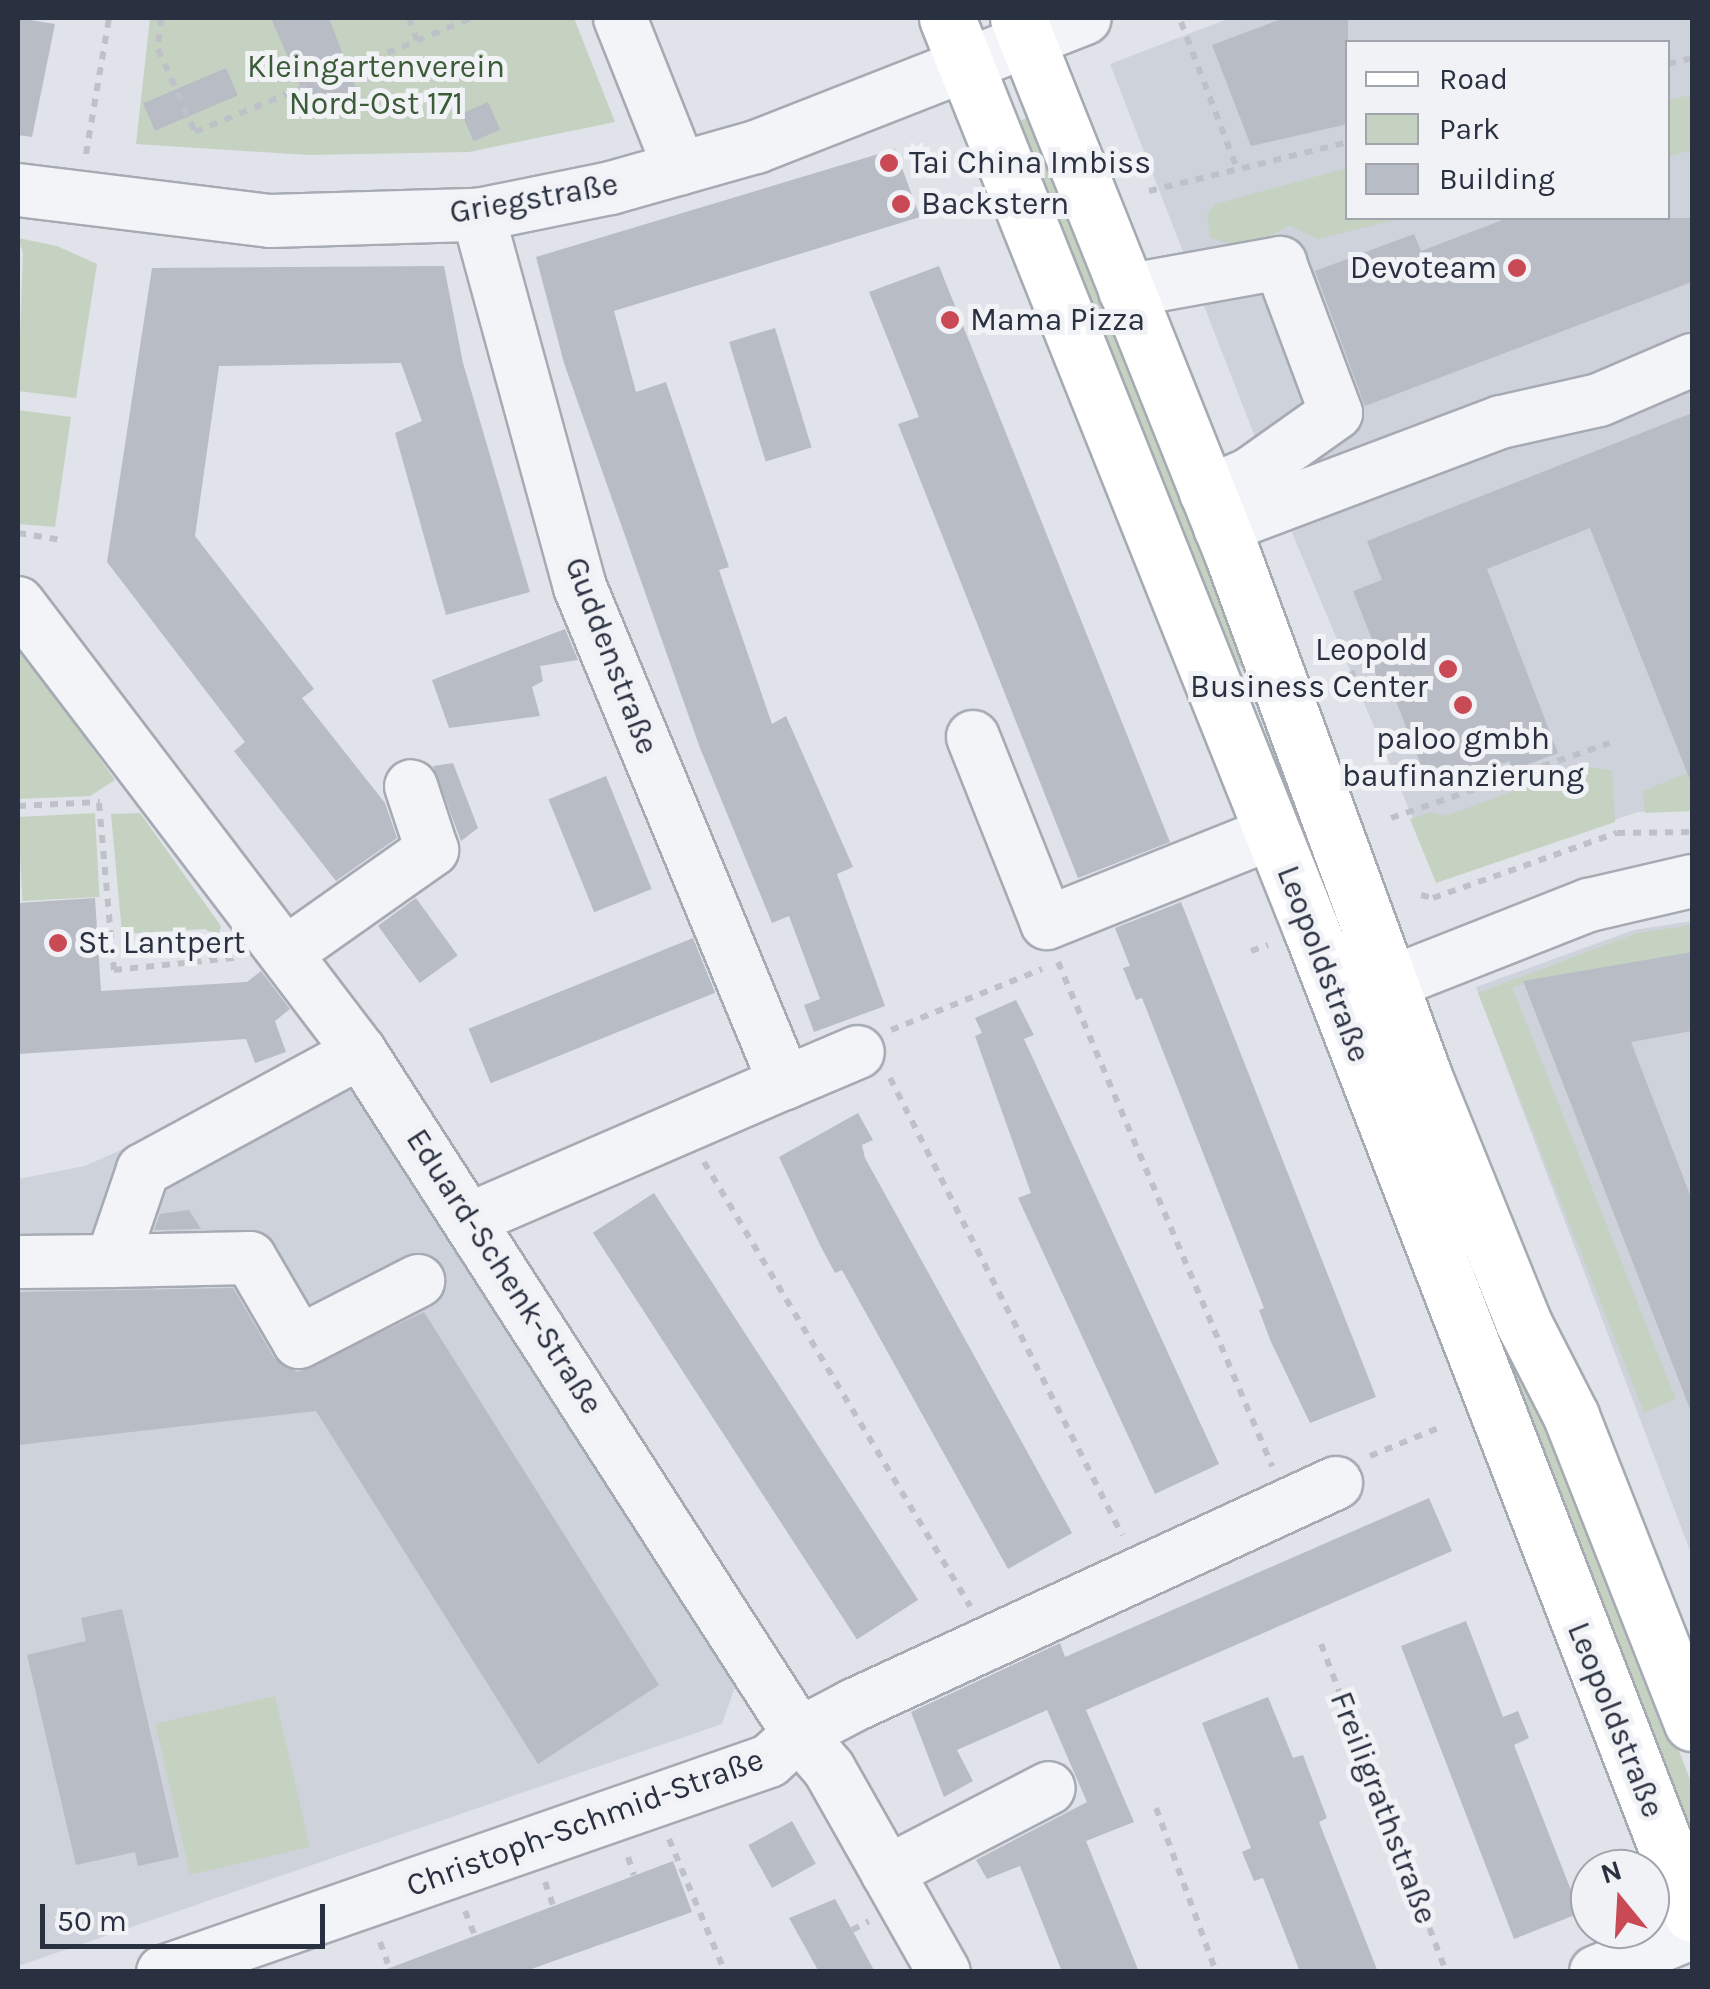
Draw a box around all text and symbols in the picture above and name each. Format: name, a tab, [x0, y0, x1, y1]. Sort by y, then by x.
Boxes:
legend	[1345, 40, 1670, 220]
park label: Kleingartenverein Nord-Ost 171	[247, 49, 505, 124]
text: Road	[1439, 61, 1508, 97]
text: Park	[1439, 111, 1500, 147]
place label: Tai China Imbiss	[909, 144, 1151, 182]
marker: Tai China Imbiss	[878, 152, 900, 174]
text: Building	[1439, 161, 1555, 197]
street label: Griegstraße	[447, 165, 621, 233]
place label: Backstern	[921, 185, 1069, 223]
marker: Backstern	[890, 193, 912, 215]
place label: Devoteam	[1350, 249, 1497, 287]
marker: Devoteam	[1506, 257, 1528, 279]
place label: Mama Pizza	[970, 301, 1145, 339]
marker: Mama Pizza	[939, 309, 961, 331]
street label: Guddenstraße	[556, 552, 666, 760]
place label: Leopold Business Center	[1190, 632, 1428, 707]
marker: Leopold Business Center	[1437, 658, 1459, 680]
marker: paloo gmbh baufinanzierung	[1452, 694, 1474, 716]
place label: paloo gmbh baufinanzierung	[1342, 721, 1584, 796]
street label: Leopoldstraße	[1268, 860, 1378, 1068]
place label: St. Lantpert	[78, 924, 245, 962]
marker: St. Lantpert	[47, 932, 69, 954]
street label: Eduard-Schenk-Straße	[397, 1122, 611, 1422]
street label: Leopoldstraße	[1558, 1617, 1672, 1823]
street label: Freiligrathstraße	[1321, 1687, 1445, 1929]
street label: Christoph-Schmid-Straße	[401, 1741, 769, 1905]
north arrow	[1570, 1849, 1670, 1949]
text: N	[1597, 1853, 1626, 1891]
scale bar	[45, 1884, 330, 1946]
text: 50 m	[57, 1903, 127, 1939]

